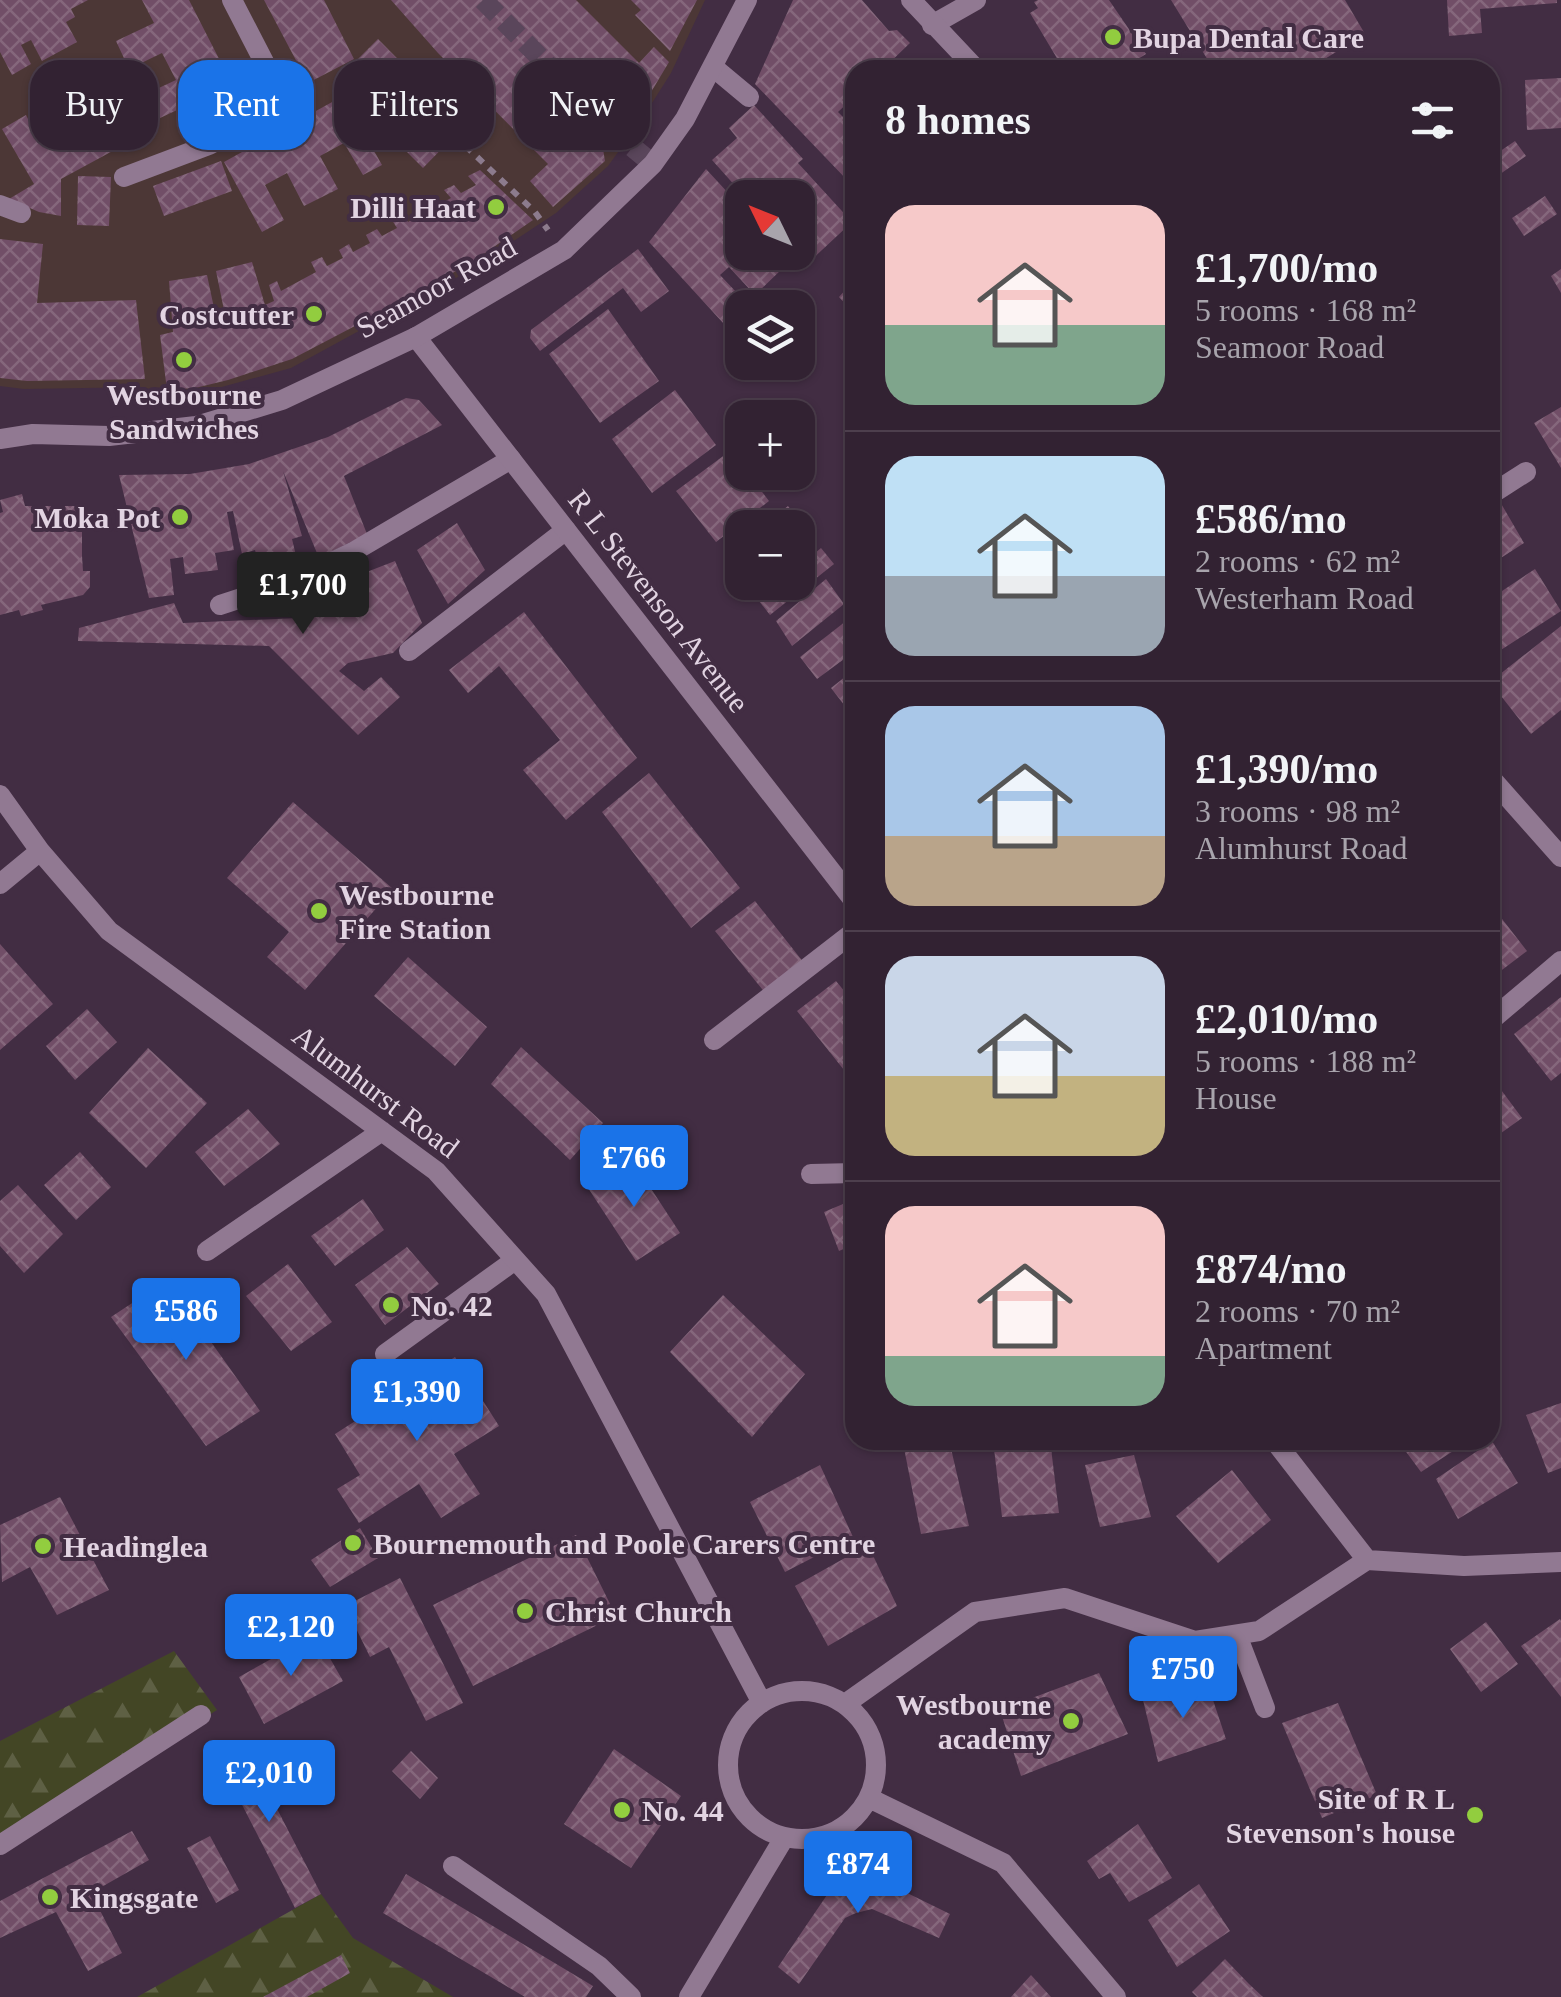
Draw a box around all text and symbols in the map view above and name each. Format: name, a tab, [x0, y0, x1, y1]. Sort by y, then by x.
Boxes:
place label: Bupa Dental Care	[1133, 21, 1364, 54]
marker: Bupa Dental Care	[1102, 26, 1124, 48]
chip: Buy	[30, 60, 158, 150]
chip: Rent	[178, 60, 314, 150]
chip: Filters	[334, 60, 494, 150]
chip: New	[514, 60, 650, 150]
icon: filters	[1405, 93, 1460, 148]
text: 8 homes	[885, 97, 1031, 143]
north arrow	[725, 180, 815, 270]
map controls	[725, 180, 815, 600]
place label: Dilli Haat	[350, 191, 476, 224]
marker: Dilli Haat	[485, 196, 507, 218]
street label: Seamoor Road	[350, 230, 522, 344]
icon: home	[965, 245, 1085, 365]
text: £1,700/mo	[1195, 245, 1378, 291]
button: layers	[725, 290, 815, 380]
text: 5 rooms · 168 m²	[1195, 292, 1416, 328]
place label: Costcutter	[159, 298, 294, 331]
marker: Costcutter	[303, 303, 325, 325]
text: Seamoor Road	[1195, 329, 1384, 365]
marker: Westbourne Sandwiches	[173, 349, 195, 371]
place label: Westbourne Sandwiches	[106, 378, 262, 445]
button: +	[725, 400, 815, 490]
street label: R L Stevenson Avenue	[562, 483, 756, 719]
icon: home	[965, 496, 1085, 616]
text: £586/mo	[1195, 496, 1347, 542]
place label: Moka Pot	[34, 501, 160, 534]
marker: Moka Pot	[169, 506, 191, 528]
button: −	[725, 510, 815, 600]
text: 2 rooms · 62 m²	[1195, 543, 1400, 579]
pin: £1,700	[222, 552, 384, 637]
text: £1,700	[259, 566, 347, 602]
text: Westerham Road	[1195, 580, 1414, 616]
icon: home	[965, 746, 1085, 866]
text: £1,390/mo	[1195, 746, 1378, 792]
text: 3 rooms · 98 m²	[1195, 793, 1400, 829]
text: Alumhurst Road	[1195, 830, 1407, 866]
place label: Westbourne Fire Station	[339, 878, 494, 945]
marker: Westbourne Fire Station	[308, 900, 330, 922]
icon: home	[965, 996, 1085, 1116]
text: £2,010/mo	[1195, 996, 1378, 1042]
street label: Alumhurst Road	[287, 1018, 465, 1164]
text: 5 rooms · 188 m²	[1195, 1043, 1416, 1079]
text: House	[1195, 1080, 1277, 1116]
pin: £766	[575, 1125, 693, 1210]
text: £766	[602, 1139, 666, 1175]
icon: home	[965, 1246, 1085, 1366]
text: £874/mo	[1195, 1246, 1347, 1292]
pin: £586	[127, 1278, 245, 1363]
place label: No. 42	[411, 1289, 493, 1322]
text: £586	[154, 1292, 218, 1328]
text: 2 rooms · 70 m²	[1195, 1293, 1400, 1329]
marker: No. 42	[380, 1294, 402, 1316]
text: Apartment	[1195, 1330, 1332, 1366]
pin: £1,390	[336, 1359, 498, 1444]
text: £1,390	[373, 1373, 461, 1409]
place label: Bournemouth and Poole Carers Centre	[373, 1527, 875, 1560]
place label: Headinglea	[63, 1530, 208, 1563]
marker: Bournemouth and Poole Carers Centre	[342, 1532, 364, 1554]
marker: Headinglea	[32, 1535, 54, 1557]
pin: £2,120	[210, 1594, 372, 1679]
place label: Christ Church	[545, 1595, 732, 1628]
marker: Christ Church	[514, 1600, 536, 1622]
text: £2,120	[247, 1608, 335, 1644]
pin: £750	[1124, 1636, 1242, 1721]
text: £750	[1151, 1650, 1215, 1686]
place label: Westbourne academy	[896, 1688, 1051, 1755]
marker: Westbourne academy	[1060, 1710, 1082, 1732]
pin: £2,010	[188, 1740, 350, 1825]
text: £2,010	[225, 1754, 313, 1790]
place label: Site of R L Stevenson's house	[1226, 1782, 1455, 1849]
place label: No. 44	[642, 1794, 724, 1827]
marker: No. 44	[611, 1799, 633, 1821]
marker: Site of R L Stevenson's house	[1464, 1804, 1486, 1826]
pin: £874	[799, 1831, 917, 1916]
text: £874	[826, 1845, 890, 1881]
place label: Kingsgate	[70, 1881, 198, 1914]
marker: Kingsgate	[39, 1886, 61, 1908]

